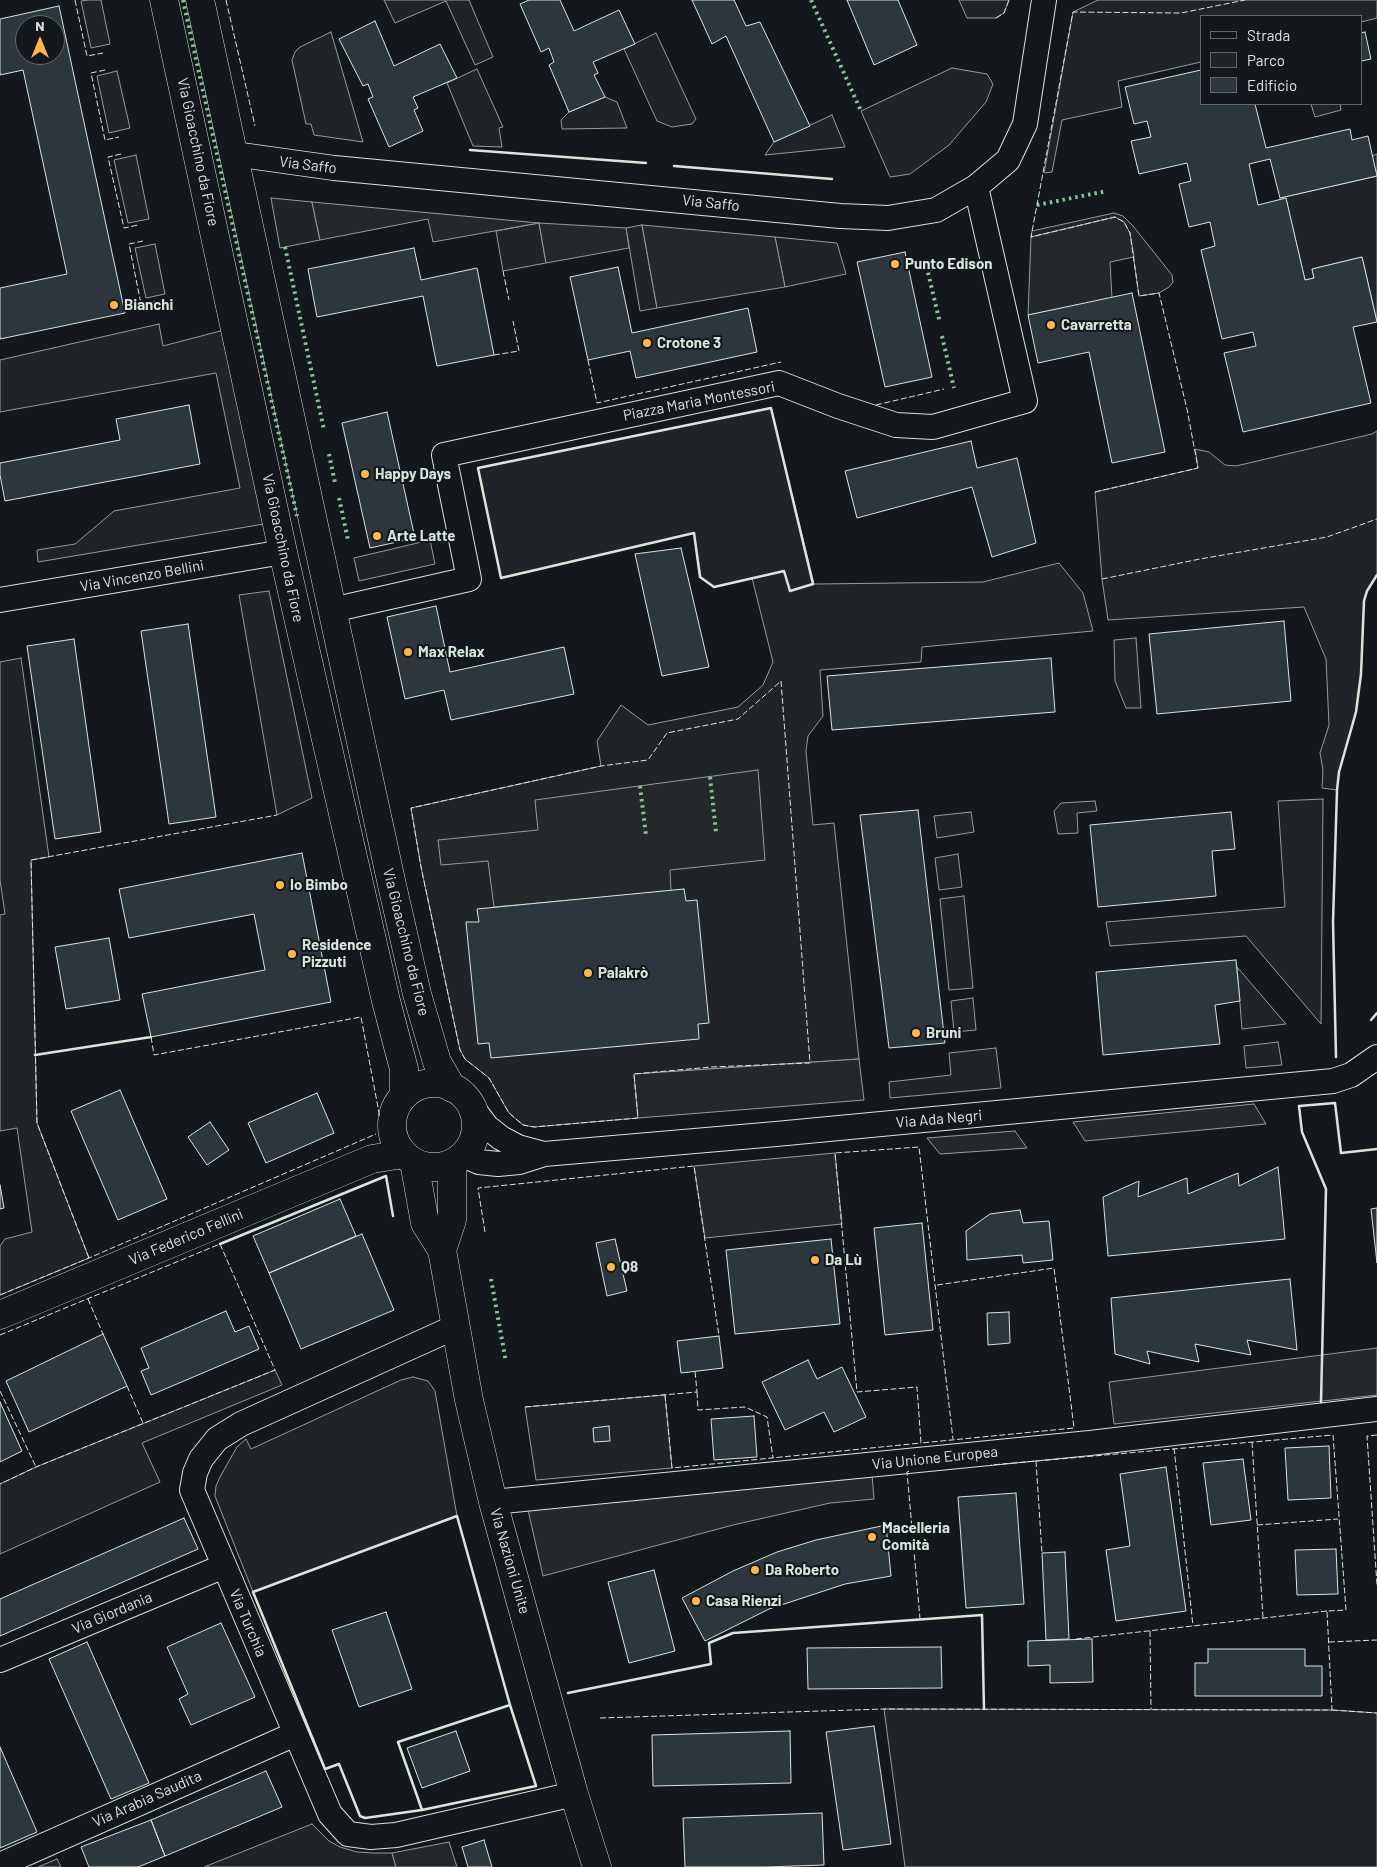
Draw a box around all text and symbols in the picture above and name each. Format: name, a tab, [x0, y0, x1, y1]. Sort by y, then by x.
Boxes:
north arrow	[15, 15, 65, 65]
legend	[1200, 15, 1362, 105]
text: N	[35, 17, 45, 34]
text: Strada	[1247, 26, 1290, 44]
text: Parco	[1247, 51, 1285, 69]
street label: Via Gioacchino da Fiore	[173, 76, 223, 228]
text: Edificio	[1247, 76, 1297, 94]
street label: Via Saffo	[278, 153, 338, 177]
street label: Via Saffo	[681, 191, 741, 215]
place label: Punto Edison	[905, 255, 992, 273]
marker: Punto Edison	[889, 258, 901, 270]
place label: Bianchi	[124, 296, 173, 314]
marker: Bianchi	[108, 299, 120, 311]
place label: Cavarretta	[1061, 316, 1132, 334]
marker: Cavarretta	[1045, 319, 1057, 331]
place label: Crotone 3	[657, 334, 721, 352]
marker: Crotone 3	[641, 337, 653, 349]
street label: Piazza Maria Montessori	[621, 377, 777, 425]
place label: Happy Days	[375, 465, 451, 483]
marker: Happy Days	[359, 468, 371, 480]
street label: Via Gioacchino da Fiore	[258, 472, 308, 624]
place label: Arte Latte	[387, 527, 456, 545]
marker: Arte Latte	[371, 530, 383, 542]
street label: Via Vincenzo Bellini	[79, 556, 205, 596]
place label: Max Relax	[418, 643, 485, 661]
marker: Max Relax	[402, 646, 414, 658]
street label: Via Gioacchino da Fiore	[379, 866, 433, 1018]
place label: Io Bimbo	[290, 876, 348, 894]
marker: Io Bimbo	[274, 879, 286, 891]
place label: Residence Pizzuti	[302, 936, 372, 971]
marker: Residence Pizzuti	[286, 948, 298, 960]
place label: Palakrò	[598, 964, 648, 982]
marker: Palakrò	[582, 967, 594, 979]
place label: Bruni	[926, 1024, 961, 1042]
marker: Bruni	[910, 1027, 922, 1039]
street label: Via Ada Negri	[895, 1106, 983, 1132]
street label: Via Federico Fellini	[126, 1205, 246, 1269]
place label: Da Lù	[825, 1251, 862, 1269]
marker: Da Lù	[809, 1254, 821, 1266]
place label: Q8	[621, 1258, 638, 1276]
marker: Q8	[605, 1261, 617, 1273]
street label: Via Unione Europea	[871, 1442, 999, 1474]
street label: Via Nazioni Unite	[486, 1506, 534, 1616]
place label: Macelleria Comità	[882, 1519, 950, 1554]
marker: Macelleria Comità	[866, 1531, 878, 1543]
place label: Da Roberto	[765, 1561, 839, 1579]
marker: Da Roberto	[749, 1564, 761, 1576]
street label: Via Turchia	[226, 1586, 270, 1660]
street label: Via Giordania	[69, 1588, 155, 1638]
place label: Casa Rienzi	[706, 1592, 782, 1610]
marker: Casa Rienzi	[690, 1595, 702, 1607]
street label: Via Arabia Saudita	[90, 1767, 204, 1831]

